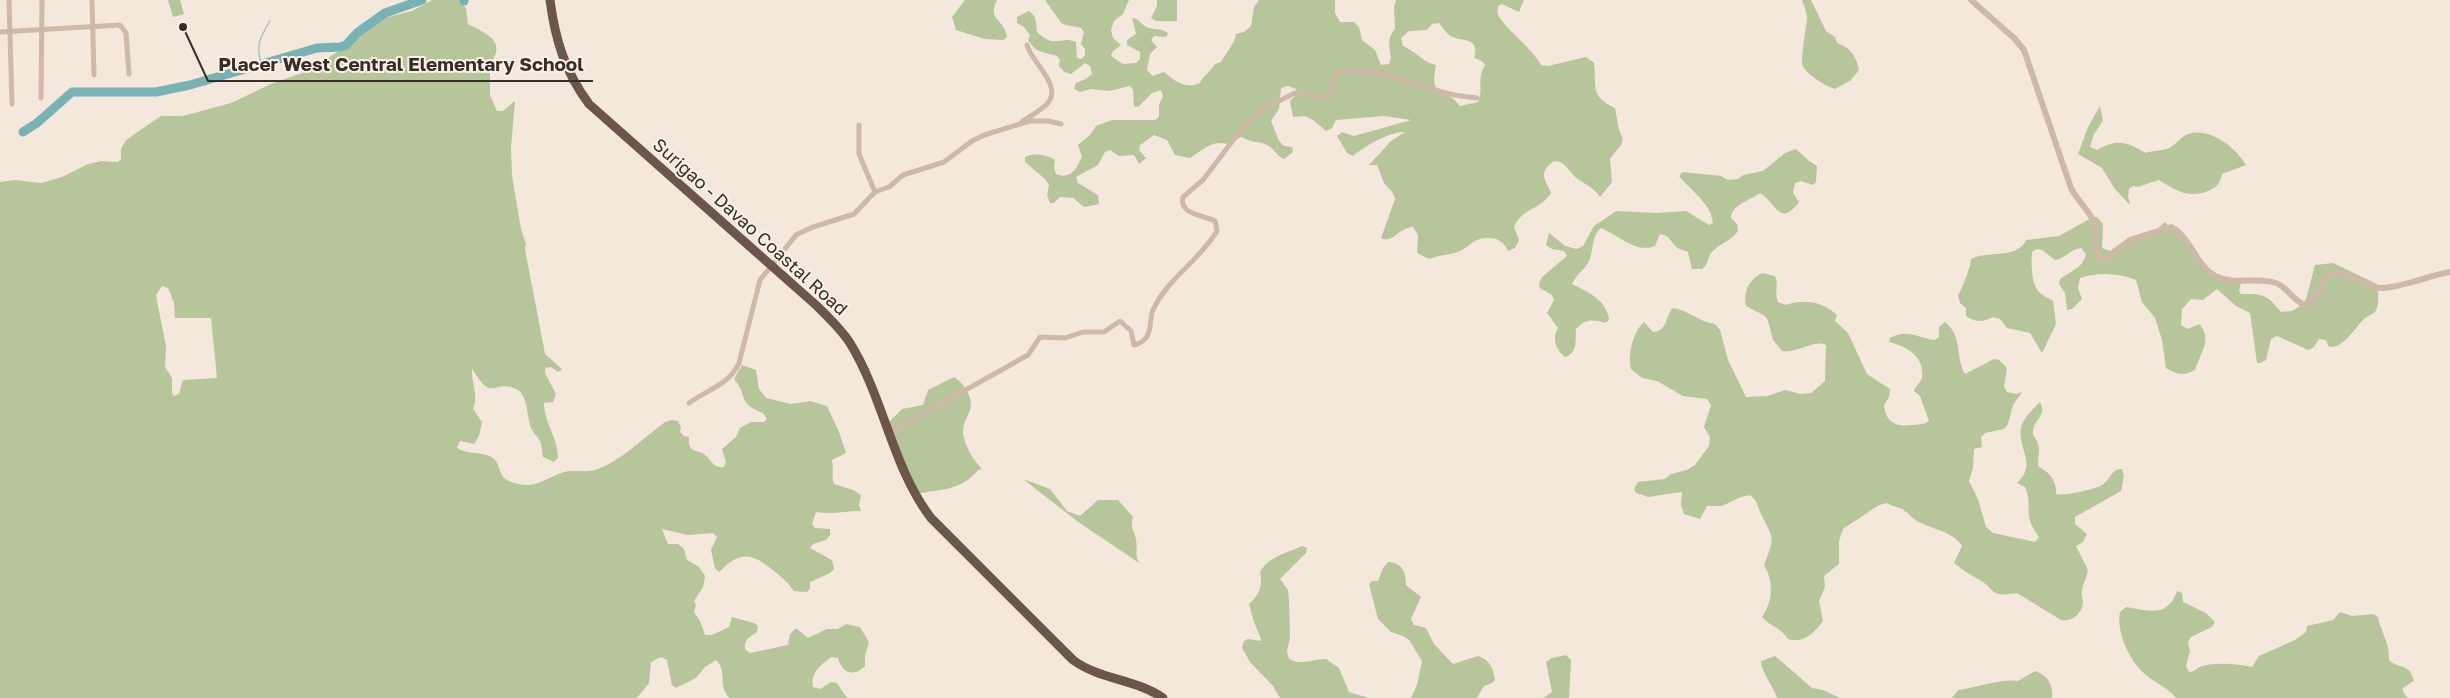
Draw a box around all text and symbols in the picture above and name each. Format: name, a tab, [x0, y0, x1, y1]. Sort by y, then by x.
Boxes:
callout: Placer West Central Elementary School	[208, 47, 593, 81]
text: Placer West Central Elementary School	[218, 52, 584, 75]
street label: Surigao - Davao Coastal Road	[649, 133, 852, 319]

